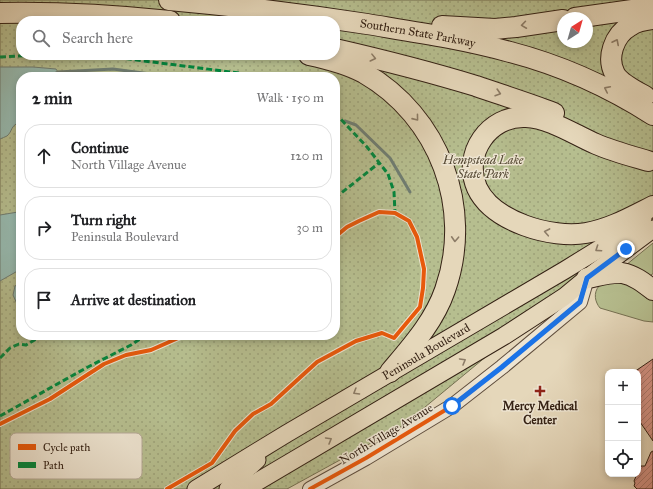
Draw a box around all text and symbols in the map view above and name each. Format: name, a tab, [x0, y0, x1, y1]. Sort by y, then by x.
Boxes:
north arrow	[557, 12, 593, 48]
search box	[16, 16, 340, 60]
street label: Southern State Parkway	[359, 16, 477, 50]
one-way arrow	[521, 20, 527, 29]
icon: search	[30, 27, 52, 49]
text: Search here	[62, 29, 133, 47]
one-way arrow	[611, 39, 619, 46]
one-way arrow	[369, 53, 376, 62]
one-way arrow	[603, 86, 611, 94]
text: 2 min	[32, 88, 72, 109]
one-way arrow	[494, 88, 501, 97]
text: Walk · 150 m	[256, 90, 324, 106]
one-way arrow	[412, 114, 419, 121]
text: Continue	[71, 139, 129, 157]
icon: ahead	[33, 145, 55, 167]
text: 120 m	[290, 148, 323, 164]
park label: Hempstead Lake State Park	[442, 153, 524, 181]
text: North Village Avenue	[71, 157, 186, 173]
text: Turn right	[71, 211, 136, 229]
icon: right	[33, 217, 55, 239]
text: 30 m	[297, 220, 323, 236]
one-way arrow	[544, 228, 550, 237]
text: Peninsula Boulevard	[71, 229, 179, 245]
one-way arrow	[450, 236, 459, 242]
route end	[617, 240, 635, 258]
one-way arrow	[595, 244, 602, 252]
icon: arrive	[33, 289, 55, 311]
text: Arrive at destination	[71, 291, 196, 309]
street label: Peninsula Boulevard	[380, 320, 473, 383]
one-way arrow	[459, 358, 466, 365]
map controls	[605, 369, 641, 477]
button: +	[605, 369, 641, 405]
marker: Mercy Medical Center	[534, 385, 546, 397]
one-way arrow	[353, 388, 360, 395]
route start	[443, 397, 461, 415]
place label: Mercy Medical Center	[503, 399, 578, 427]
street label: North Village Avenue	[337, 401, 436, 468]
button: −	[605, 405, 641, 441]
legend	[10, 433, 142, 479]
one-way arrow	[325, 437, 332, 444]
text: Cycle path	[43, 441, 90, 454]
button: locate	[605, 441, 641, 477]
text: Path	[43, 459, 64, 472]

